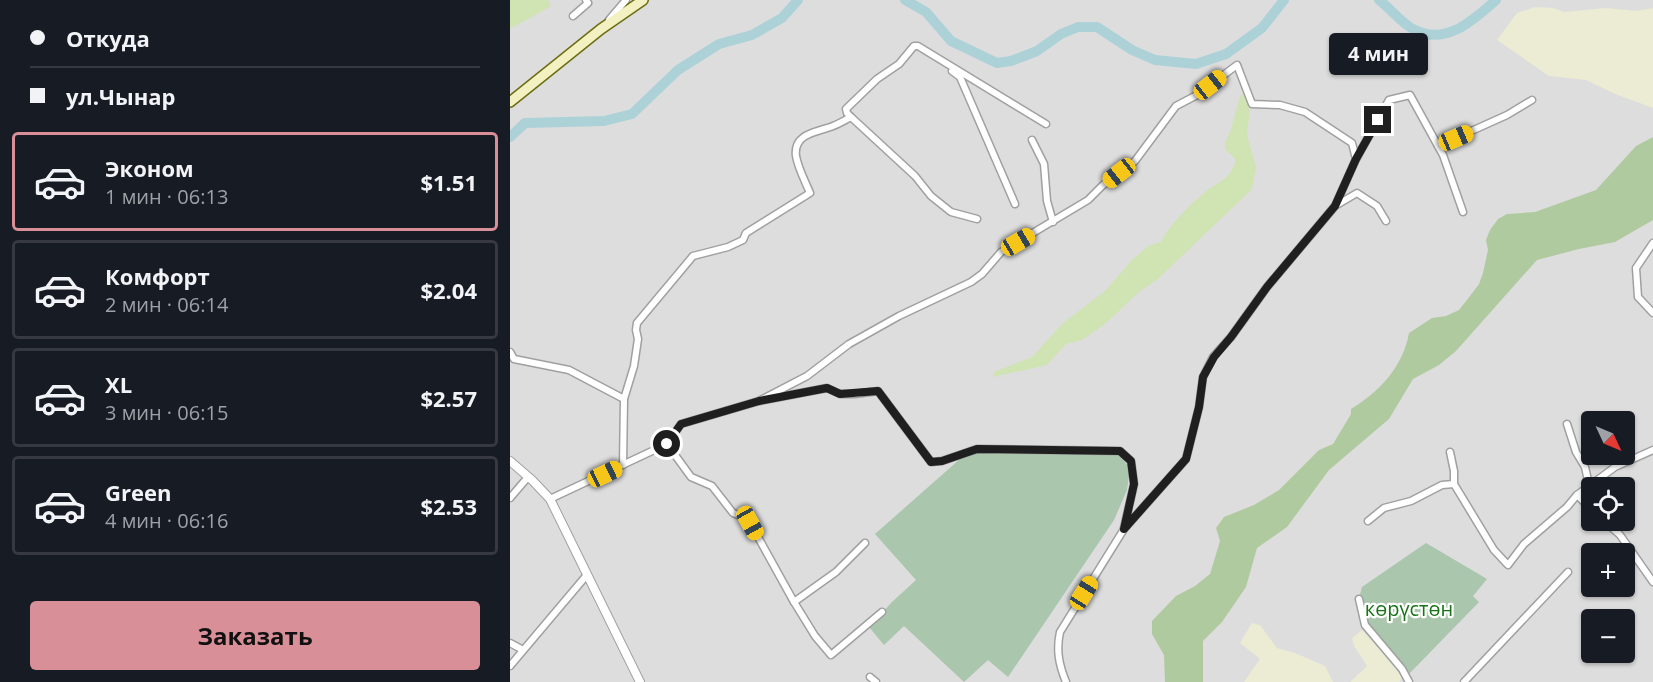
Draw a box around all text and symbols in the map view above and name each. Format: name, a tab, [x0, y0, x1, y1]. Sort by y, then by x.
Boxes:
text: Откуда	[66, 23, 150, 53]
callout: 4 мин	[1328, 33, 1428, 75]
text: 4 мин	[1348, 40, 1409, 67]
car	[1190, 67, 1230, 103]
text: ул.Чынар	[66, 81, 175, 111]
route end	[1364, 106, 1391, 133]
car	[1436, 123, 1476, 153]
text: Эконом	[105, 153, 194, 183]
icon: car	[33, 155, 87, 209]
car	[1099, 155, 1139, 191]
text: $1.51	[420, 167, 477, 197]
text: 1 мин · 06:13	[105, 183, 228, 210]
car	[998, 225, 1038, 259]
text: Комфорт	[105, 261, 210, 291]
icon: car	[33, 263, 87, 317]
text: $2.04	[420, 275, 477, 305]
text: 2 мин · 06:14	[105, 291, 228, 318]
text: XL	[105, 369, 132, 399]
icon: car	[33, 371, 87, 425]
text: $2.57	[420, 383, 477, 413]
text: 3 мин · 06:15	[105, 399, 228, 426]
north arrow	[1581, 411, 1635, 465]
map controls	[1581, 411, 1635, 663]
route start	[653, 430, 680, 457]
car	[585, 458, 625, 490]
text: Green	[105, 477, 171, 507]
button: locate	[1581, 477, 1635, 531]
icon: car	[33, 479, 87, 533]
text: $2.53	[420, 491, 477, 521]
car	[733, 503, 767, 543]
text: 4 мин · 06:16	[105, 507, 228, 534]
button: +	[1581, 543, 1635, 597]
car	[1067, 573, 1101, 613]
park label: көрүстөн	[1365, 595, 1453, 622]
button: Заказать	[30, 601, 480, 670]
button: −	[1581, 609, 1635, 663]

